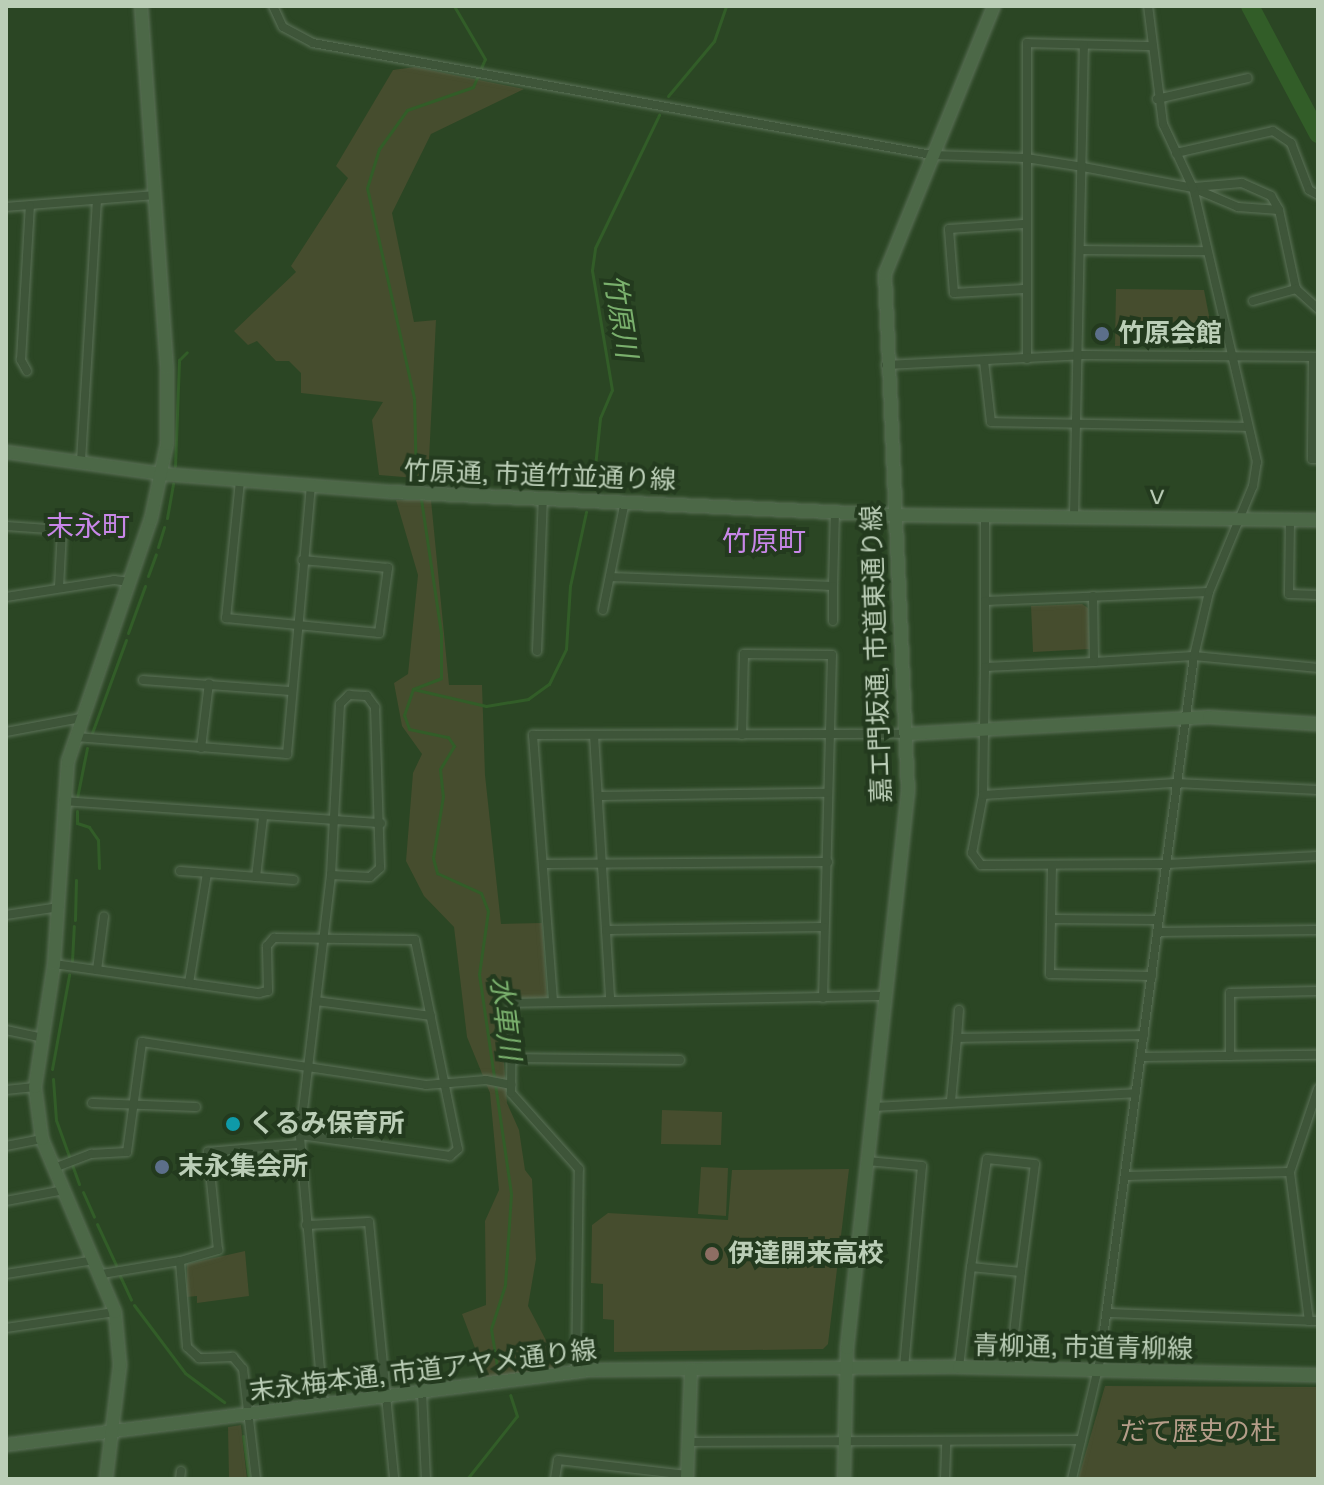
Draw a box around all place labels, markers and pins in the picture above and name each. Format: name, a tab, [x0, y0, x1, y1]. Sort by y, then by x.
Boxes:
place label: 竹原会館	[1118, 318, 1222, 350]
marker: 竹原会館	[1093, 325, 1111, 343]
place label: くるみ保育所	[249, 1108, 405, 1140]
marker: くるみ保育所	[224, 1115, 242, 1133]
place label: 末永集会所	[178, 1151, 308, 1183]
marker: 末永集会所	[153, 1158, 171, 1176]
place label: 伊達開来高校	[728, 1238, 884, 1270]
marker: 伊達開来高校	[703, 1245, 721, 1263]

